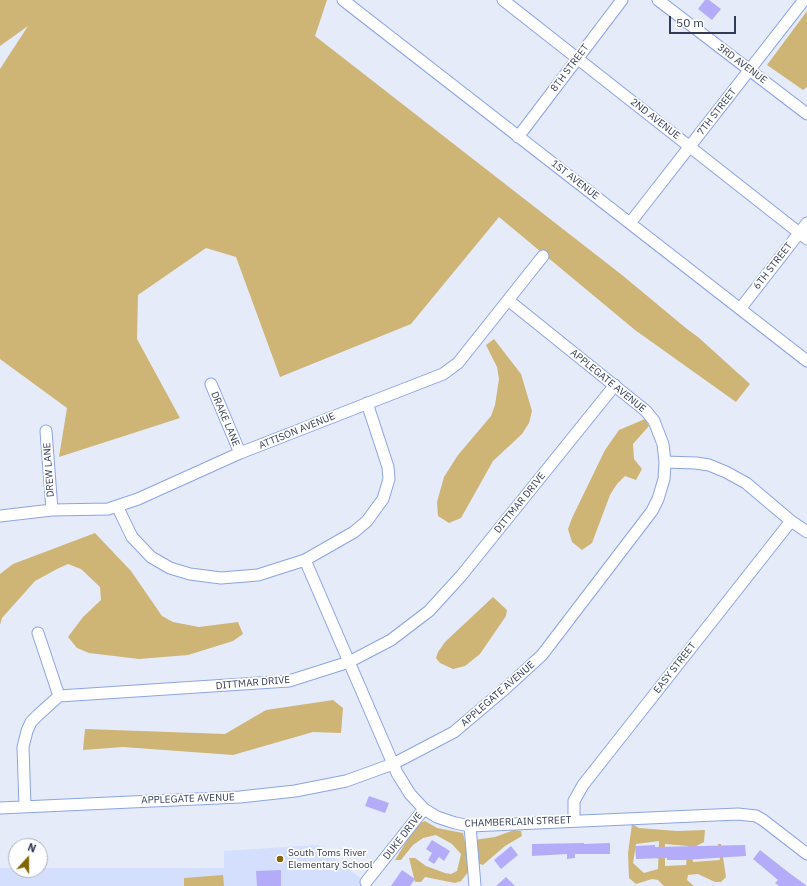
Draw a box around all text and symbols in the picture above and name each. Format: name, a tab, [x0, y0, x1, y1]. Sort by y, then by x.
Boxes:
scale bar	[671, 8, 738, 34]
text: 50 m	[676, 15, 704, 30]
street label: 3RD AVENUE	[715, 41, 769, 87]
street label: 8TH STREET	[548, 42, 592, 94]
street label: 7TH STREET	[695, 86, 739, 138]
street label: 2ND AVENUE	[628, 96, 682, 142]
street label: 1ST AVENUE	[549, 158, 601, 202]
street label: 6TH STREET	[751, 240, 795, 292]
street label: APPLEGATE AVENUE	[568, 347, 648, 415]
street label: DRAKE LANE	[208, 390, 242, 448]
street label: ATTISON AVENUE	[257, 410, 337, 452]
street label: DREW LANE	[41, 442, 57, 498]
street label: DITTMAR DRIVE	[492, 470, 548, 536]
street label: EASY STREET	[651, 640, 699, 696]
street label: APPLEGATE AVENUE	[459, 659, 537, 729]
street label: DITTMAR DRIVE	[215, 674, 291, 692]
street label: APPLEGATE AVENUE	[141, 791, 235, 807]
street label: DUKE DRIVE	[381, 810, 425, 862]
street label: CHAMBERLAIN STREET	[464, 814, 572, 830]
north arrow	[8, 838, 48, 878]
text: N	[26, 840, 38, 856]
place label: South Toms River Elementary School	[288, 847, 372, 870]
marker: South Toms River Elementary School	[275, 854, 285, 864]

